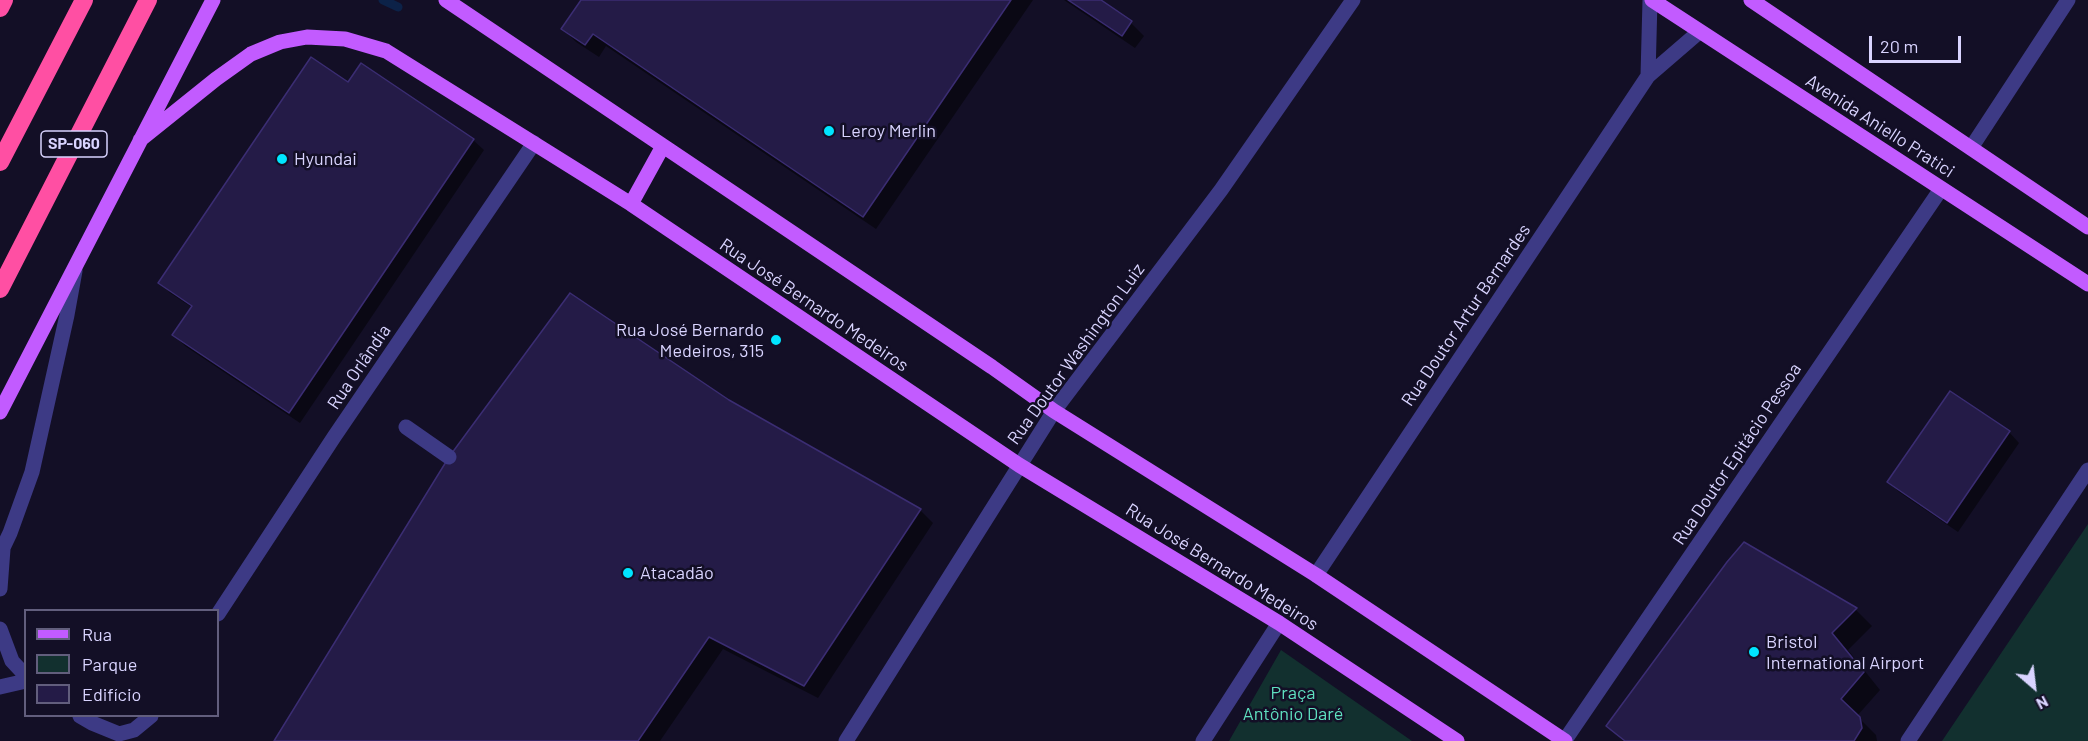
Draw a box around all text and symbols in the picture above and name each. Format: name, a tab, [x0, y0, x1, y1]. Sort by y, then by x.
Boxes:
scale bar	[1872, 24, 1964, 62]
text: 20 m	[1880, 35, 1918, 57]
street label: Avenida Aniello Pratici	[1802, 70, 1958, 182]
place label: Leroy Merlin	[841, 120, 936, 142]
marker: Leroy Merlin	[822, 124, 836, 138]
road number: SP-060	[41, 131, 107, 157]
place label: Hyundai	[294, 148, 357, 170]
marker: Hyundai	[275, 152, 289, 166]
street label: Rua Doutor Artur Bernardes	[1397, 220, 1535, 410]
street label: Rua José Bernardo Medeiros	[716, 234, 912, 376]
street label: Rua Doutor Washington Luiz	[1003, 259, 1149, 449]
place label: Rua José Bernardo Medeiros, 315	[616, 319, 764, 362]
street label: Rua Orlândia	[323, 320, 395, 414]
marker: Rua José Bernardo Medeiros, 315	[769, 333, 783, 347]
street label: Rua Doutor Epitácio Pessoa	[1668, 359, 1806, 549]
street label: Rua José Bernardo Medeiros	[1122, 499, 1322, 635]
place label: Atacadão	[640, 562, 714, 584]
marker: Atacadão	[621, 566, 635, 580]
legend	[24, 609, 219, 717]
text: Rua	[82, 623, 112, 645]
place label: Bristol International Airport	[1766, 631, 1924, 674]
marker: Bristol International Airport	[1747, 645, 1761, 659]
text: Parque	[82, 653, 137, 675]
north arrow	[2004, 657, 2064, 717]
park label: Praça Antônio Daré	[1243, 682, 1343, 724]
text: Edifício	[82, 683, 141, 705]
text: N	[2034, 692, 2052, 714]

